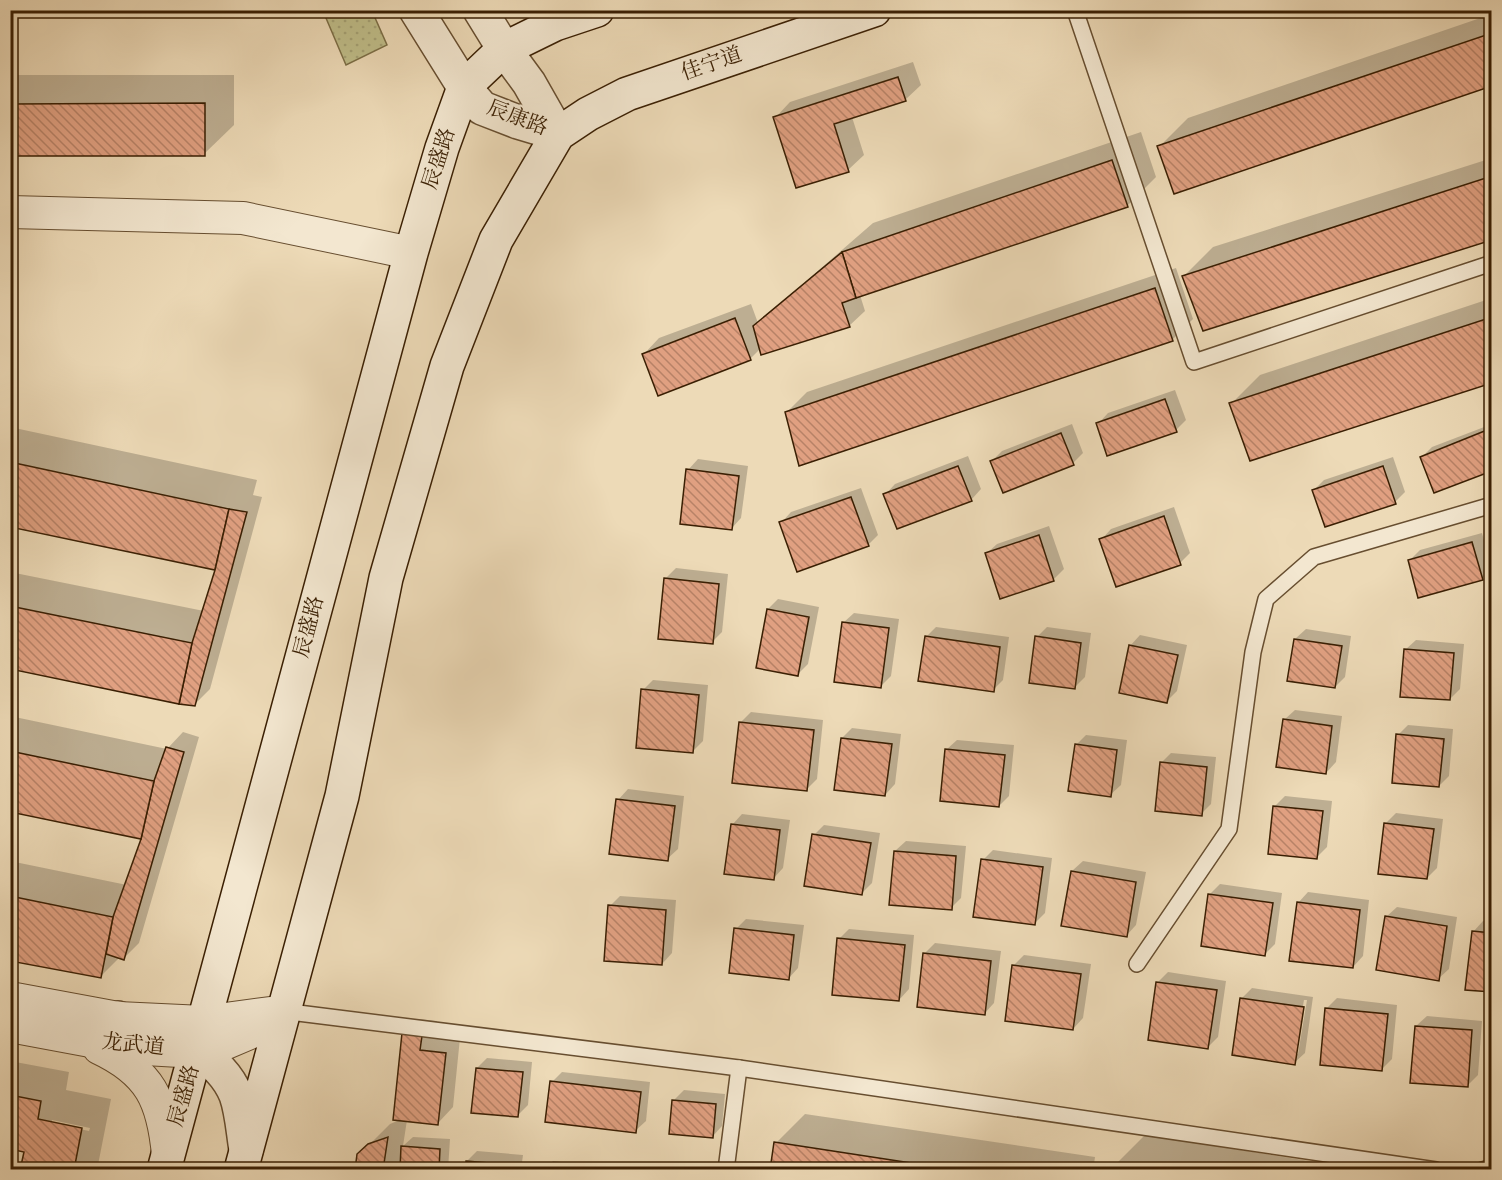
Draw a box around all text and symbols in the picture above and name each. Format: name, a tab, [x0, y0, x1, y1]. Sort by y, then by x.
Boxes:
street label: 佳宁道	[677, 41, 747, 89]
street label: 辰康路	[482, 94, 552, 144]
street label: 辰盛路	[416, 124, 464, 194]
street label: 辰盛路	[287, 593, 333, 661]
street label: 龙武道	[100, 1028, 166, 1064]
street label: 辰盛路	[162, 1062, 208, 1130]

